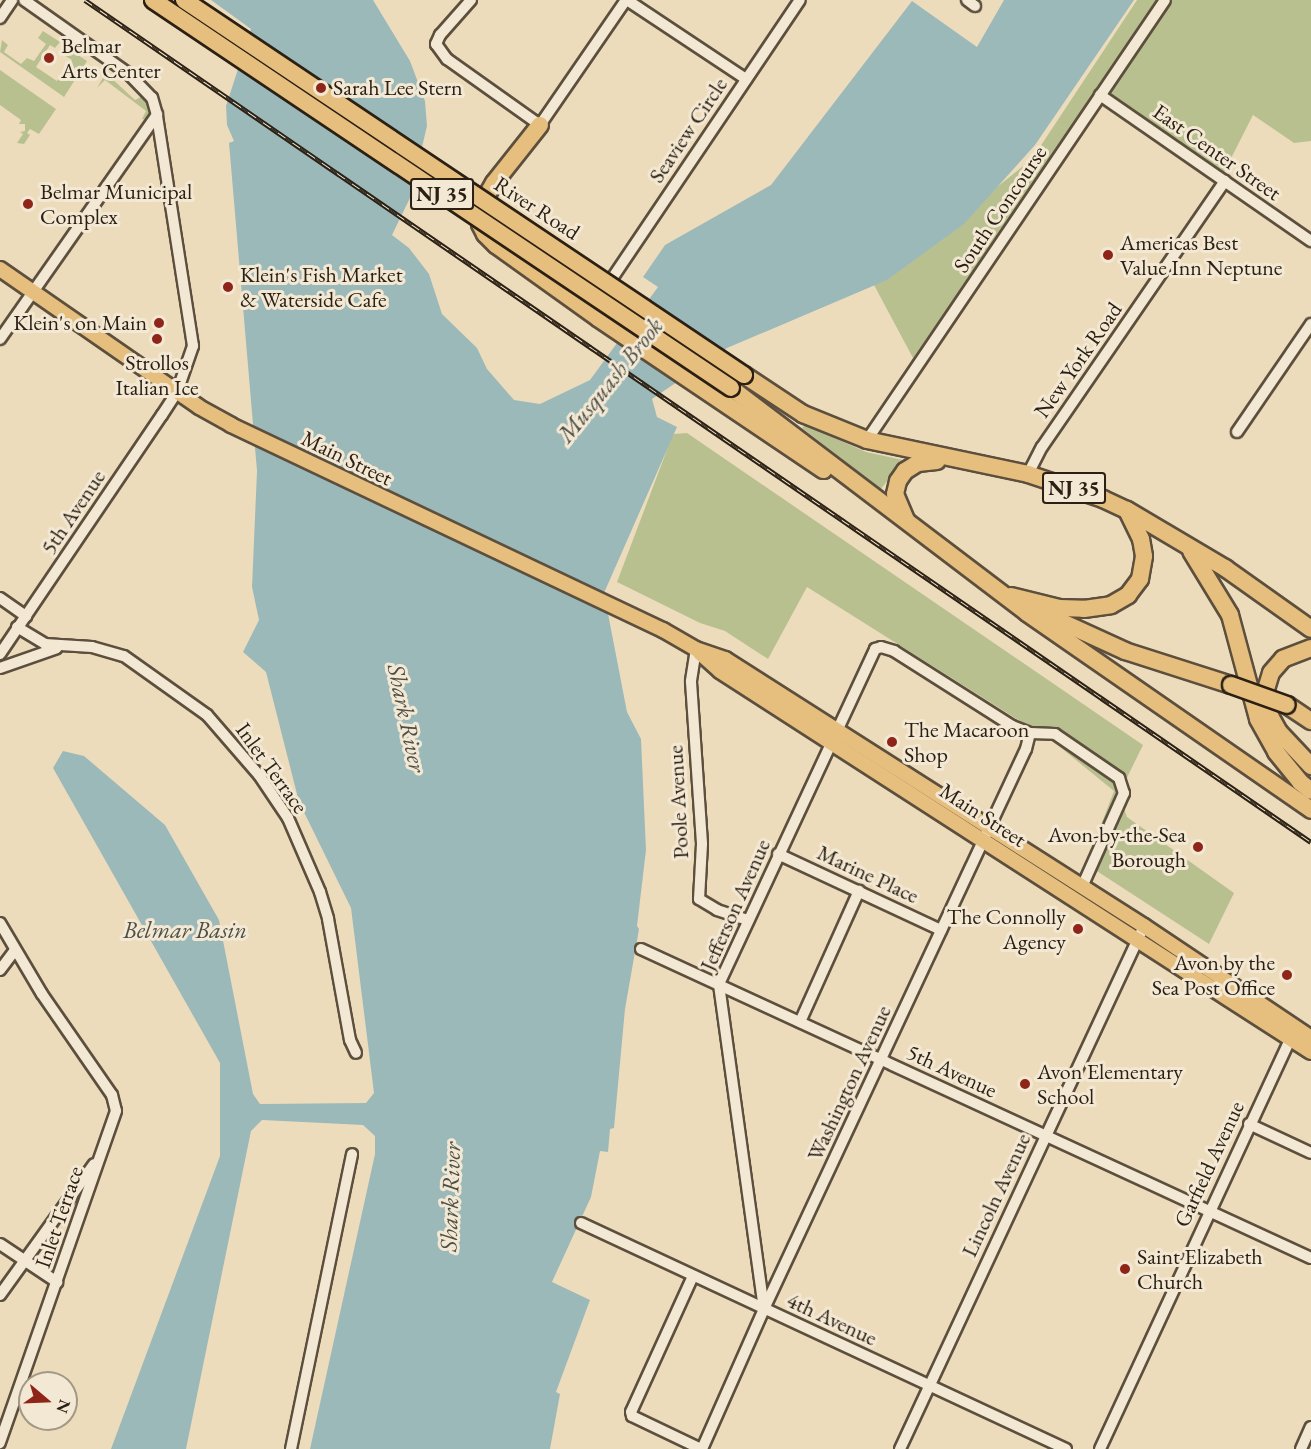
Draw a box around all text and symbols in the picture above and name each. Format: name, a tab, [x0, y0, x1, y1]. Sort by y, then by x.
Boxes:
place label: Belmar Arts Center	[61, 32, 161, 84]
marker: Belmar Arts Center	[42, 51, 56, 65]
street label: Seaview Circle	[643, 72, 733, 188]
place label: Sarah Lee Stern	[333, 75, 463, 101]
marker: Sarah Lee Stern	[314, 81, 328, 95]
street label: East Center Street	[1148, 98, 1286, 206]
street label: South Concourse	[948, 140, 1052, 278]
street label: River Road	[489, 171, 585, 245]
road number: NJ 35	[409, 176, 475, 212]
place label: Belmar Municipal Complex	[40, 178, 192, 230]
marker: Belmar Municipal Complex	[21, 197, 35, 211]
place label: Americas Best Value Inn Neptune	[1120, 229, 1282, 280]
marker: Americas Best Value Inn Neptune	[1101, 248, 1115, 262]
place label: Klein's Fish Market & Waterside Cafe	[240, 261, 403, 312]
marker: Klein's Fish Market & Waterside Cafe	[221, 280, 235, 294]
street label: New York Road	[1028, 297, 1128, 423]
place label: Klein's on Main	[13, 310, 147, 336]
water label: Musquash Brook	[551, 312, 669, 448]
marker: Klein's on Main	[152, 316, 166, 330]
marker: Strollos Italian Ice	[150, 332, 164, 346]
place label: Strollos Italian Ice	[115, 349, 199, 400]
street label: Main Street	[297, 425, 397, 491]
street label: 5th Avenue	[35, 465, 111, 559]
road number: NJ 35	[1041, 470, 1107, 506]
water label: Shark River	[382, 661, 432, 775]
place label: The Macaroon Shop	[904, 716, 1029, 768]
street label: Inlet Terrace	[230, 717, 314, 819]
marker: The Macaroon Shop	[885, 735, 899, 749]
street label: Poole Avenue	[662, 744, 694, 860]
street label: Main Street	[935, 777, 1031, 853]
place label: Avon-by-the-Sea Borough	[1048, 821, 1186, 872]
street label: Jefferson Avenue	[694, 835, 776, 975]
street label: Marine Place	[813, 839, 923, 909]
marker: Avon-by-the-Sea Borough	[1191, 840, 1205, 854]
place label: The Connolly Agency	[946, 903, 1066, 954]
water label: Belmar Basin	[123, 916, 247, 944]
marker: The Connolly Agency	[1071, 922, 1085, 936]
place label: Avon by the Sea Post Office	[1152, 949, 1275, 1000]
marker: Avon by the Sea Post Office	[1280, 968, 1294, 982]
street label: Washington Avenue	[801, 1001, 897, 1165]
street label: 5th Avenue	[903, 1039, 1001, 1103]
place label: Avon Elementary School	[1037, 1058, 1183, 1110]
marker: Avon Elementary School	[1018, 1077, 1032, 1091]
street label: Garfield Avenue	[1168, 1097, 1250, 1231]
street label: Lincoln Avenue	[956, 1129, 1036, 1261]
water label: Shark River	[434, 1142, 466, 1252]
street label: Inlet Terrace	[29, 1163, 89, 1271]
place label: Saint Elizabeth Church	[1137, 1243, 1263, 1294]
marker: Saint Elizabeth Church	[1118, 1262, 1132, 1276]
street label: 4th Avenue	[783, 1287, 881, 1351]
north arrow	[18, 1371, 78, 1431]
text: N	[52, 1397, 76, 1416]

